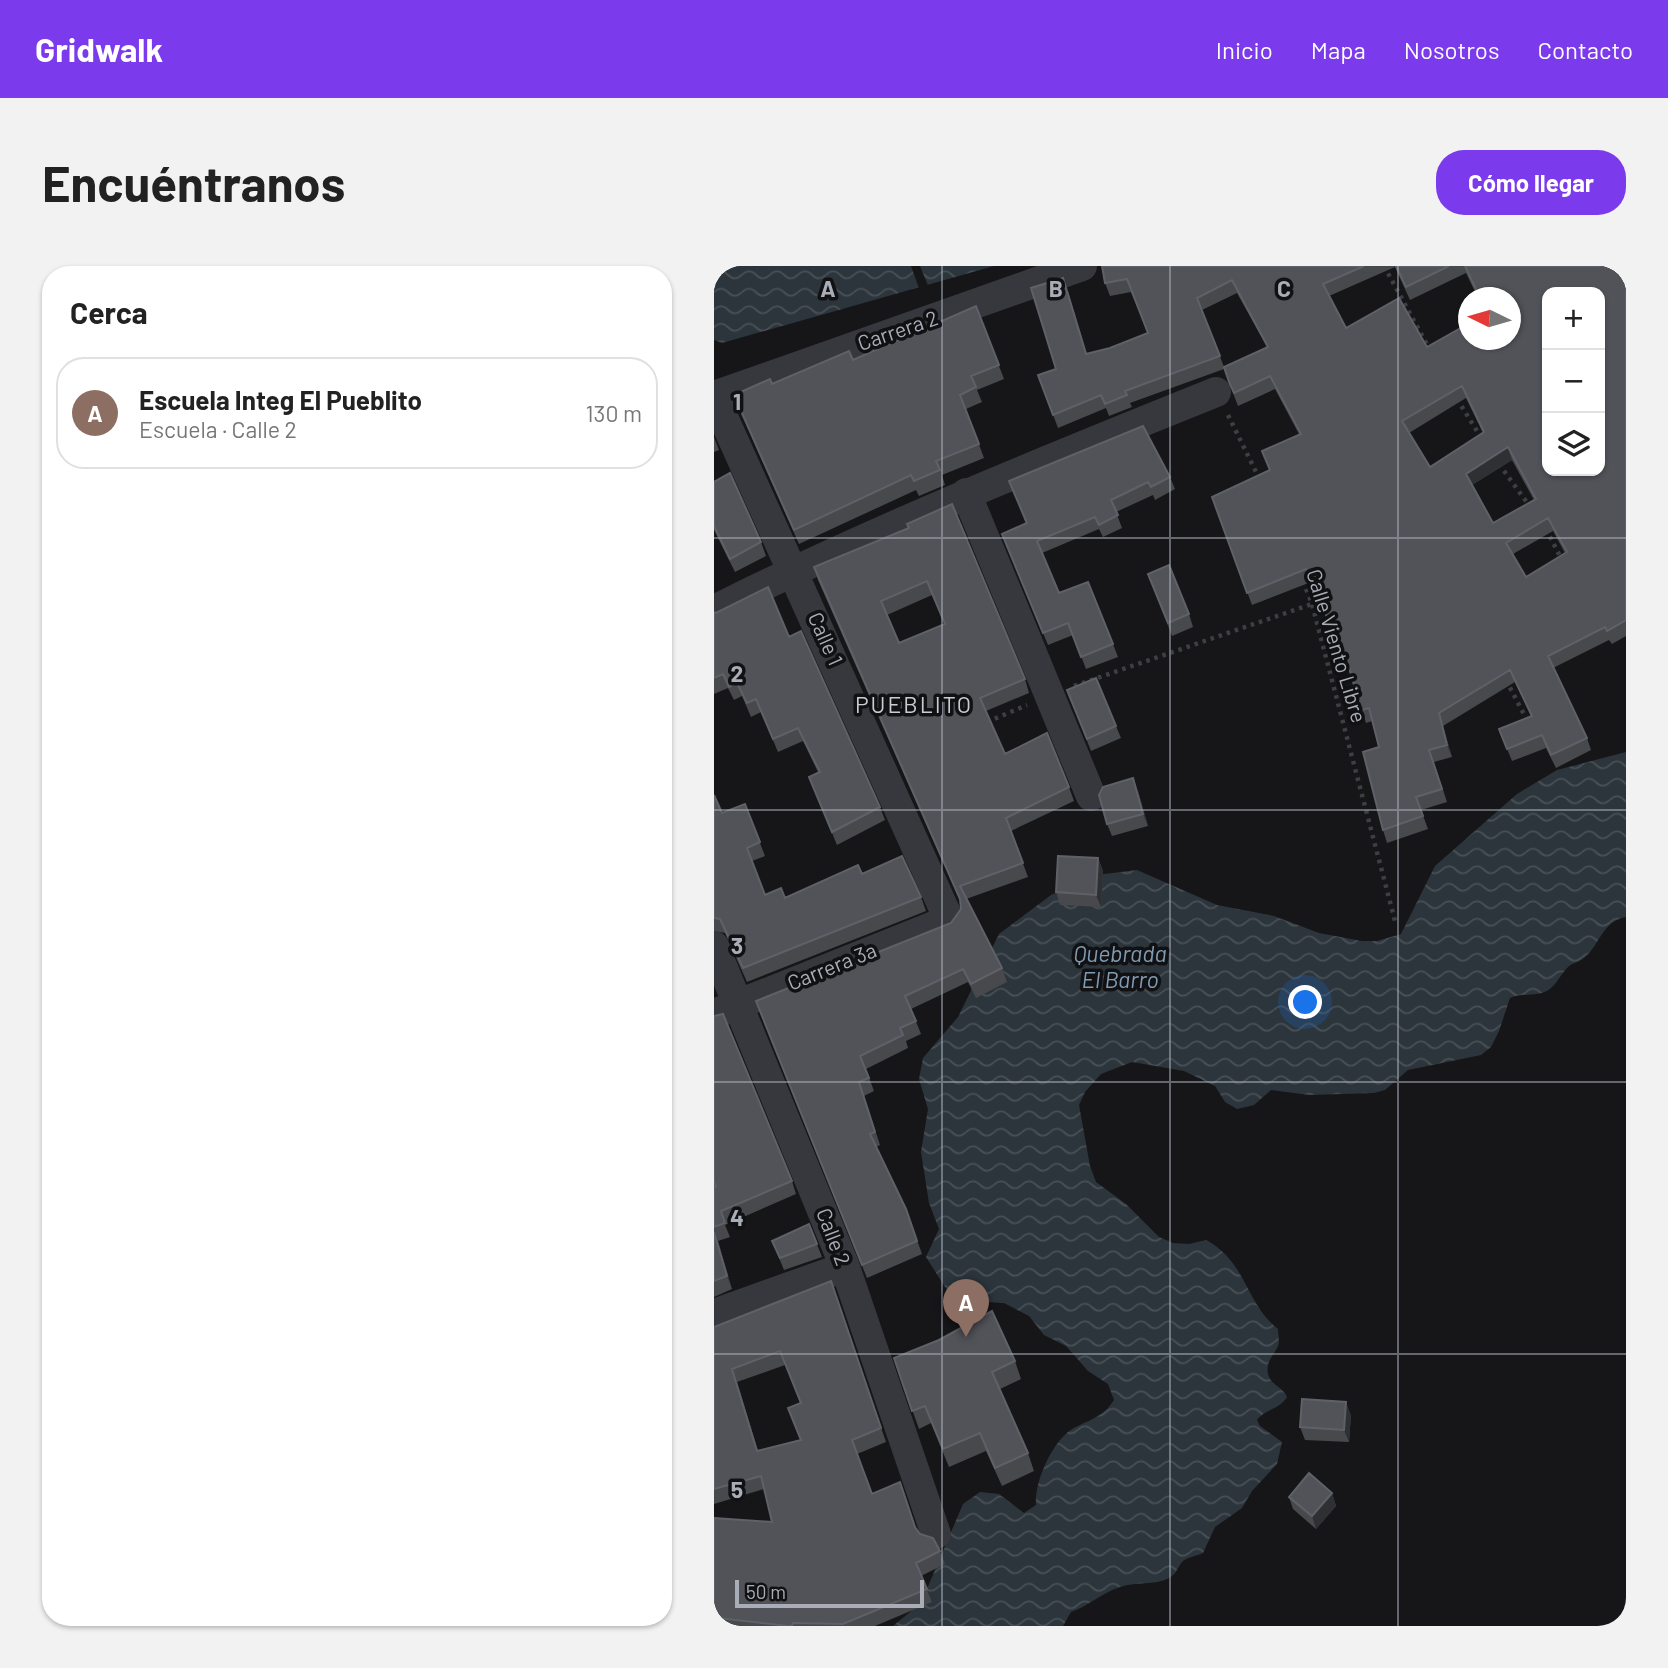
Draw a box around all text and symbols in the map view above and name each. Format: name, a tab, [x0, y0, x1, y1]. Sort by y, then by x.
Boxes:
text: Gridwalk	[35, 29, 163, 69]
text: Inicio	[1216, 35, 1273, 64]
text: Mapa	[1311, 35, 1366, 64]
text: Nosotros	[1404, 35, 1500, 64]
text: Contacto	[1538, 35, 1633, 64]
button: Cómo llegar	[1436, 150, 1626, 215]
text: Encuéntranos	[42, 153, 345, 212]
text: A	[820, 274, 836, 302]
text: B	[1049, 274, 1063, 302]
text: C	[1277, 274, 1291, 302]
north arrow	[1458, 287, 1521, 350]
map controls	[1542, 287, 1605, 476]
button: +	[1542, 287, 1605, 350]
text: Cerca	[70, 294, 148, 330]
street label: Carrera 2	[854, 304, 941, 355]
button: −	[1542, 350, 1605, 413]
text: Escuela Integ El Pueblito	[139, 384, 422, 415]
text: 1	[733, 387, 741, 415]
text: A	[87, 399, 103, 427]
text: 130 m	[585, 399, 642, 427]
button: layers	[1542, 413, 1605, 476]
text: Escuela · Calle 2	[139, 415, 297, 443]
street label: Calle Viento Libre	[1302, 566, 1373, 725]
street label: Calle 1	[804, 608, 849, 669]
text: 2	[731, 659, 743, 687]
district label: PUEBLITO	[855, 690, 973, 718]
text: 3	[731, 931, 743, 959]
street label: Carrera 3a	[783, 936, 880, 995]
water label: Quebrada El Barro	[1073, 939, 1167, 993]
your location	[1288, 985, 1322, 1019]
text: 4	[730, 1203, 744, 1231]
street label: Calle 2	[812, 1204, 857, 1269]
pin: A	[943, 1279, 989, 1337]
text: 5	[731, 1475, 743, 1503]
scale bar	[735, 1577, 924, 1609]
text: 50 m	[746, 1580, 786, 1603]

